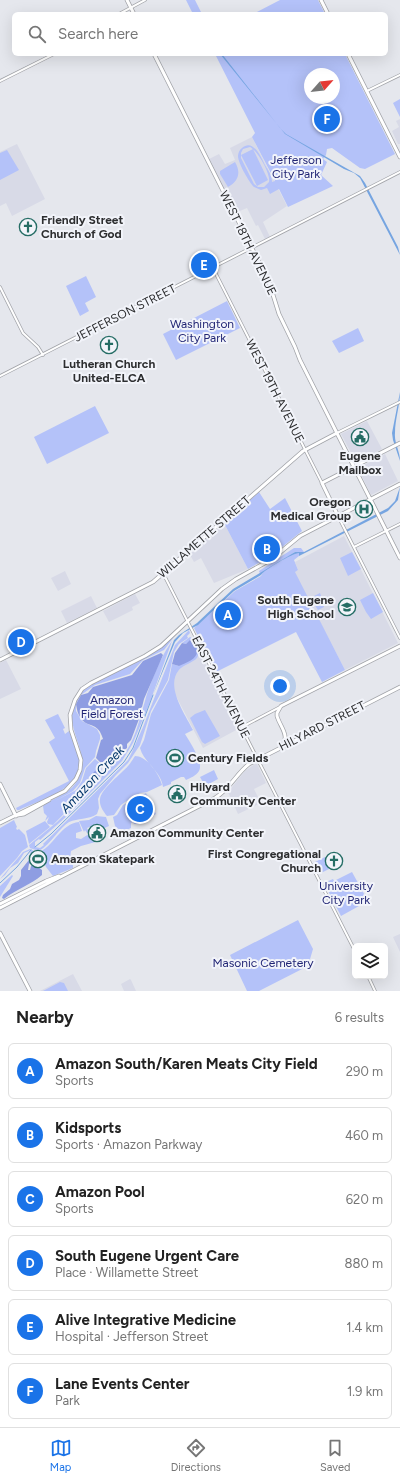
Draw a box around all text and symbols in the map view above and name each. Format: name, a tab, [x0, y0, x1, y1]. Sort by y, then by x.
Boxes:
search box	[12, 12, 388, 56]
icon: search	[26, 23, 48, 45]
text: Search here	[58, 25, 138, 43]
north arrow	[304, 68, 340, 104]
pin: F	[314, 104, 340, 134]
park label: Jefferson City Park	[270, 153, 322, 181]
street label: WEST 18TH AVENUE	[217, 189, 279, 297]
place label: Friendly Street Church of God	[41, 213, 123, 241]
church icon: Friendly Street Church of God	[18, 217, 38, 237]
pin: E	[191, 250, 217, 280]
street label: JEFFERSON STREET	[72, 281, 178, 345]
park label: Washington City Park	[170, 317, 234, 345]
church icon: Lutheran Church United-ELCA	[99, 335, 119, 355]
street label: WEST 19TH AVENUE	[243, 337, 307, 445]
place label: Lutheran Church United-ELCA	[63, 357, 155, 385]
public building icon: Eugene Mailbox	[350, 427, 370, 447]
place label: Eugene Mailbox	[338, 449, 382, 477]
street label: WILLAMETTE STREET	[155, 493, 254, 581]
place label: Oregon Medical Group	[271, 495, 351, 523]
hospital icon: Oregon Medical Group	[354, 499, 374, 519]
pin: B	[254, 534, 280, 564]
place label: South Eugene High School	[257, 593, 334, 621]
school or university icon: South Eugene High School	[337, 597, 357, 617]
pin: A	[215, 600, 241, 630]
pin: D	[8, 627, 34, 657]
street label: EAST 24TH AVENUE	[189, 634, 253, 740]
your location	[270, 676, 290, 696]
park label: Amazon Field Forest	[81, 693, 144, 721]
street label: HILYARD STREET	[277, 698, 368, 754]
water label: Amazon Creek	[57, 742, 128, 817]
sports icon: Century Fields	[165, 748, 185, 768]
place label: Century Fields	[188, 751, 269, 765]
place label: Hilyard Community Center	[190, 780, 296, 808]
public building icon: Hilyard Community Center	[167, 784, 187, 804]
pin: C	[127, 794, 153, 824]
public building icon: Amazon Community Center	[87, 823, 107, 843]
place label: Amazon Community Center	[110, 826, 264, 840]
place label: First Congregational Church	[208, 847, 321, 875]
sports icon: Amazon Skatepark	[28, 849, 48, 869]
church icon: First Congregational Church	[324, 851, 344, 871]
place label: Amazon Skatepark	[51, 852, 155, 866]
park label: University City Park	[319, 879, 374, 907]
map controls	[352, 943, 388, 979]
button: layers	[352, 943, 388, 979]
park label: Masonic Cemetery	[212, 956, 314, 970]
text: Nearby	[16, 1007, 74, 1027]
text: 6 results	[335, 1010, 384, 1025]
text: Amazon South/Karen Meats City Field	[55, 1055, 318, 1073]
text: A	[25, 1064, 35, 1079]
text: 290 m	[346, 1064, 383, 1079]
text: Sports	[55, 1073, 94, 1088]
text: Kidsports	[55, 1119, 121, 1137]
text: B	[26, 1128, 34, 1143]
text: 460 m	[345, 1128, 383, 1143]
text: Sports · Amazon Parkway	[55, 1137, 202, 1152]
text: Amazon Pool	[55, 1183, 145, 1201]
text: C	[25, 1192, 35, 1207]
text: 620 m	[346, 1192, 383, 1207]
text: Sports	[55, 1201, 94, 1216]
text: South Eugene Urgent Care	[55, 1247, 239, 1265]
text: D	[25, 1256, 35, 1271]
text: 880 m	[344, 1256, 383, 1271]
text: Place · Willamette Street	[55, 1265, 198, 1280]
text: Alive Integrative Medicine	[55, 1311, 236, 1329]
text: E	[26, 1320, 34, 1335]
text: 1.4 km	[346, 1320, 383, 1335]
text: Hospital · Jefferson Street	[55, 1329, 208, 1344]
text: Lane Events Center	[55, 1375, 189, 1393]
text: F	[26, 1384, 34, 1399]
text: 1.9 km	[347, 1384, 383, 1399]
text: Park	[55, 1393, 80, 1408]
tab: Map	[50, 1437, 72, 1474]
tab: Directions	[171, 1437, 221, 1474]
tab: Saved	[320, 1437, 350, 1474]

